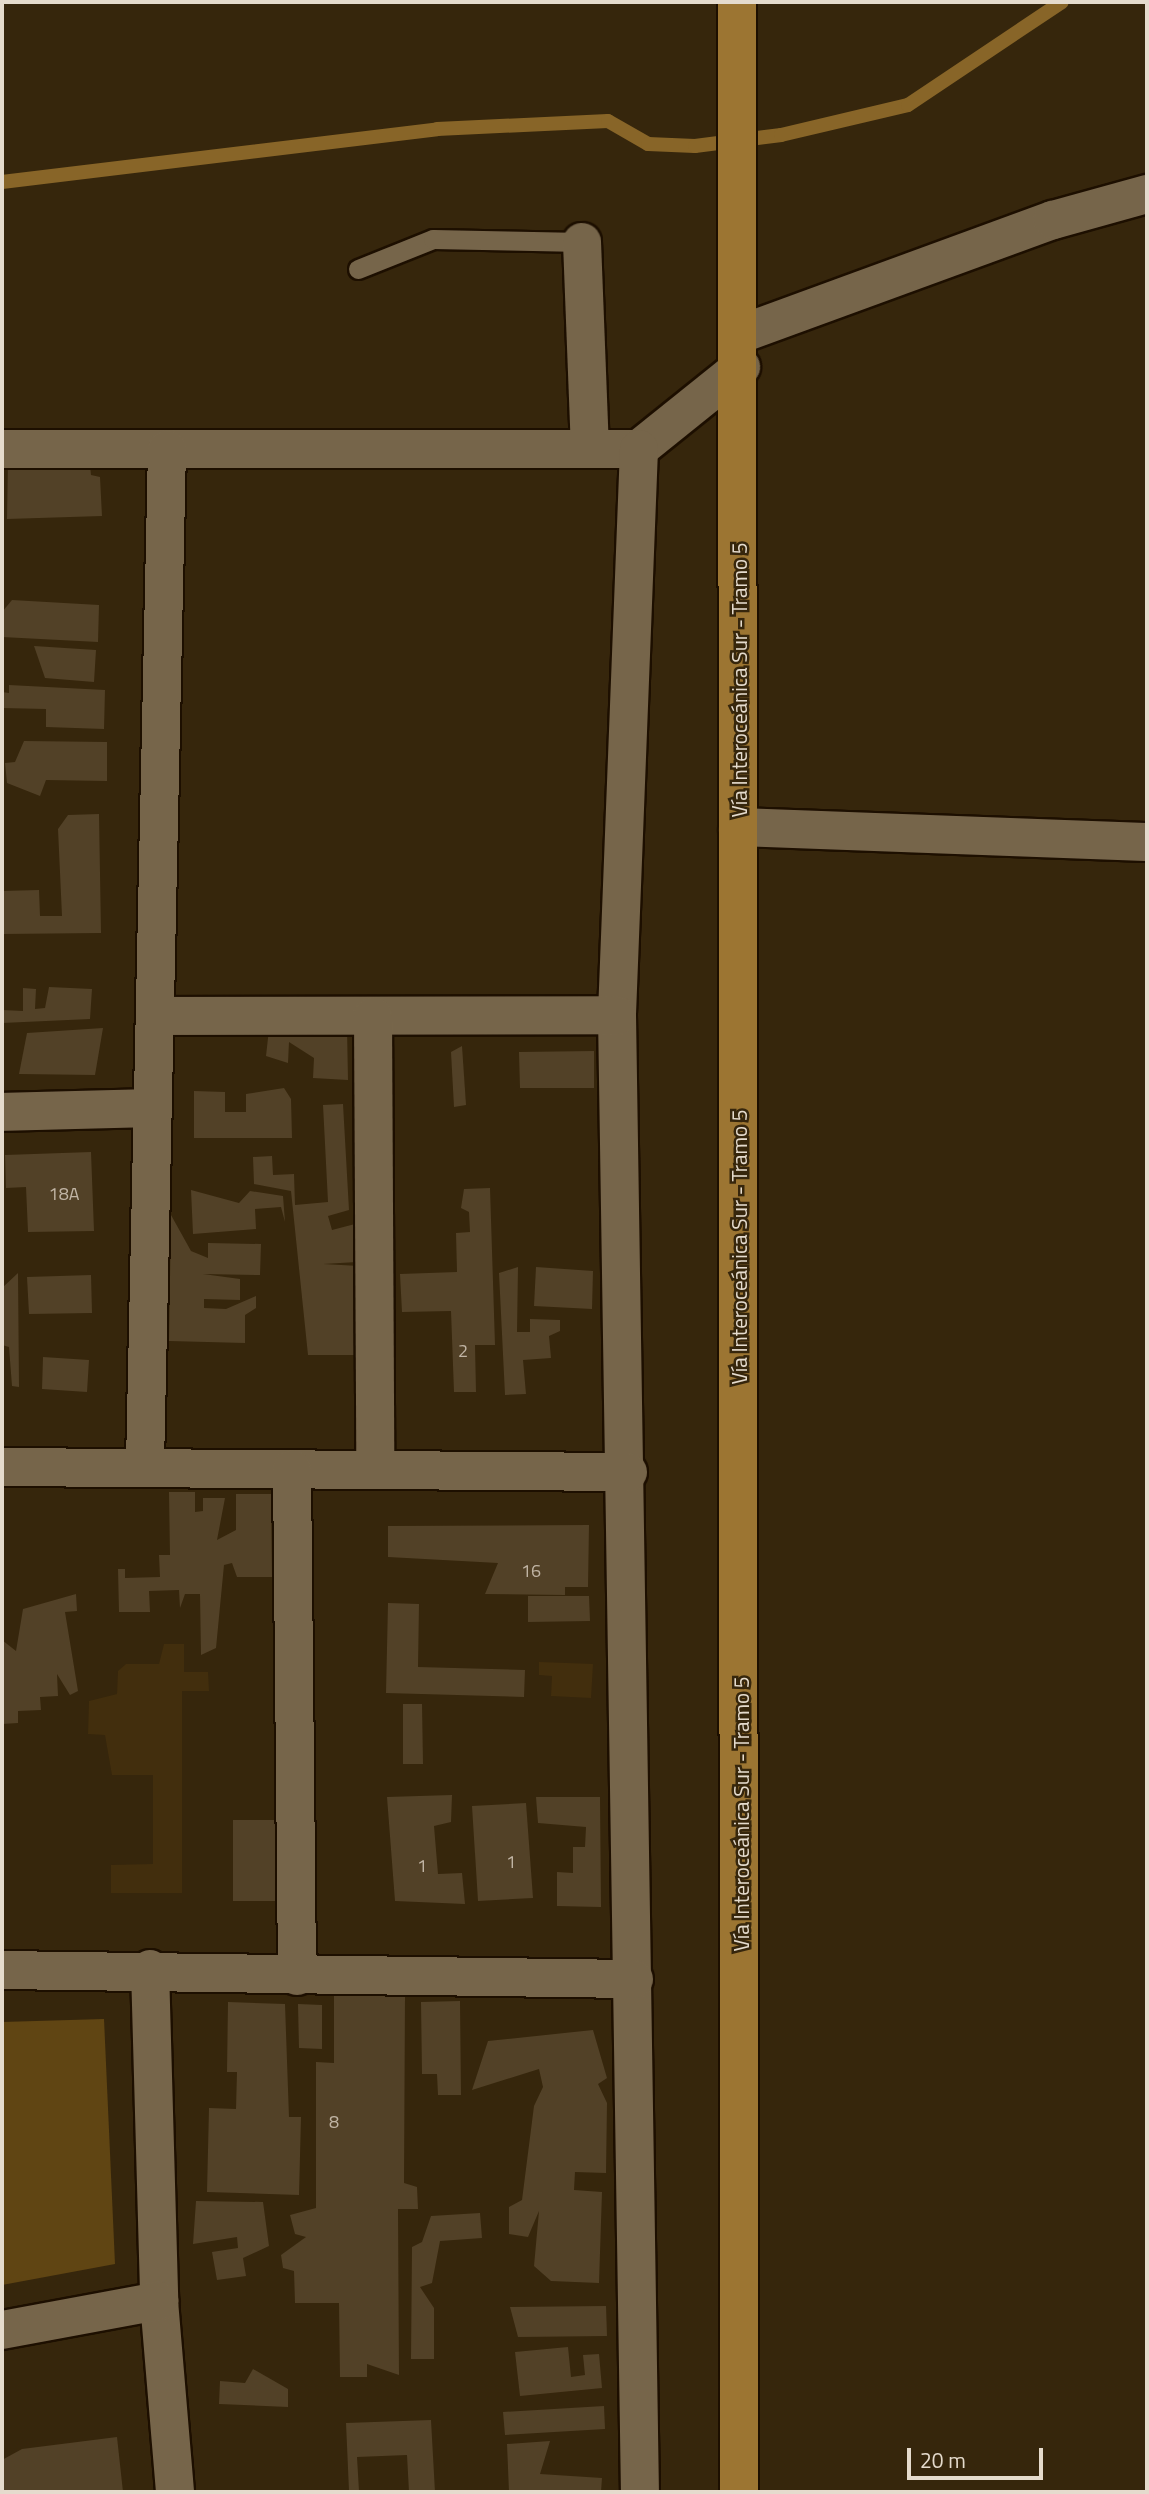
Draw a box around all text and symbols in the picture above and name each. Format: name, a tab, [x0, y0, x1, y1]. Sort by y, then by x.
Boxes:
street label: Vía Interoceánica Sur - Tramo 5	[726, 542, 752, 818]
street label: Vía Interoceánica Sur - Tramo 5	[726, 1109, 752, 1385]
house number: 18A	[49, 1183, 79, 1205]
house number: 2	[458, 1340, 468, 1362]
house number: 16	[521, 1560, 541, 1582]
street label: Vía Interoceánica Sur - Tramo 5	[728, 1676, 754, 1952]
house number: 1	[506, 1851, 516, 1873]
house number: 1	[417, 1855, 427, 1877]
house number: 8	[329, 2111, 339, 2133]
scale bar	[911, 2434, 1048, 2478]
text: 20 m	[920, 2444, 966, 2476]

